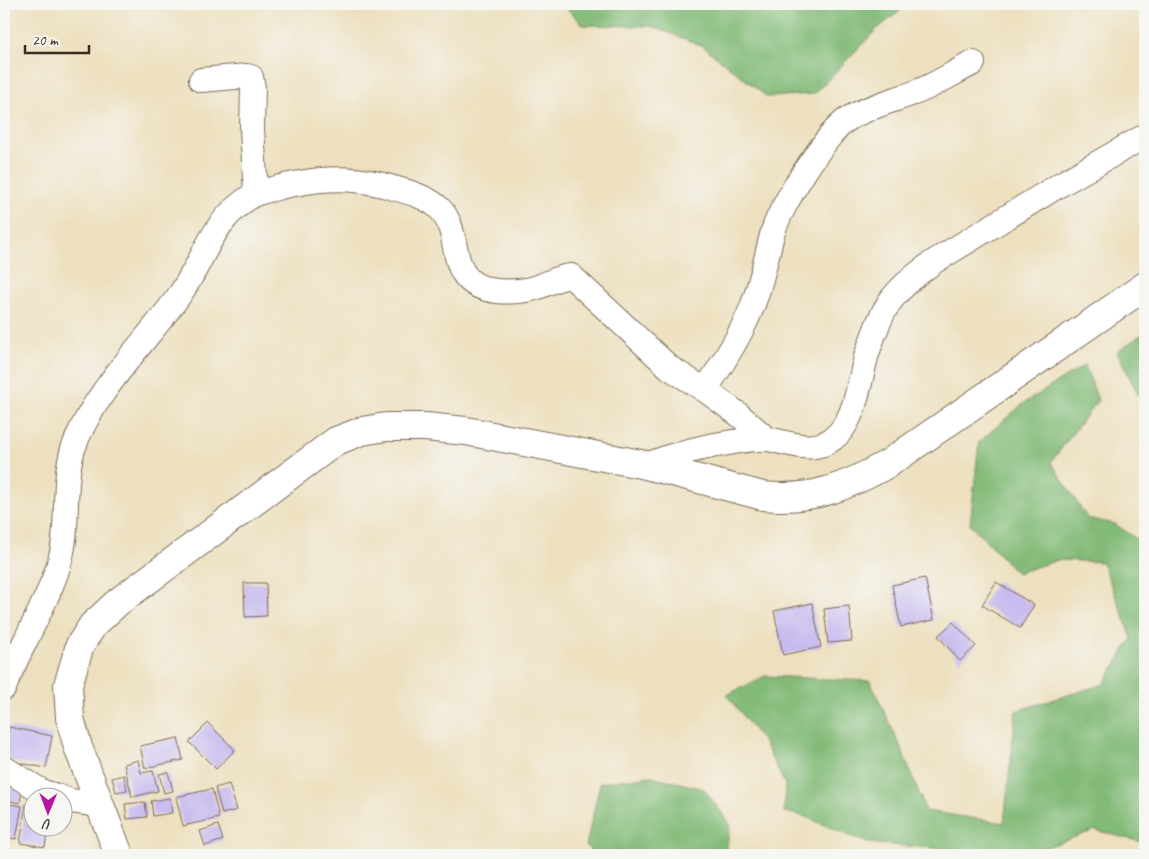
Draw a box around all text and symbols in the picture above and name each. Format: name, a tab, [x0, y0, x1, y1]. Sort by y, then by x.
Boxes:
scale bar	[25, 22, 89, 54]
text: 20 m	[32, 31, 59, 50]
north arrow	[22, 786, 72, 836]
text: U	[41, 816, 51, 833]

